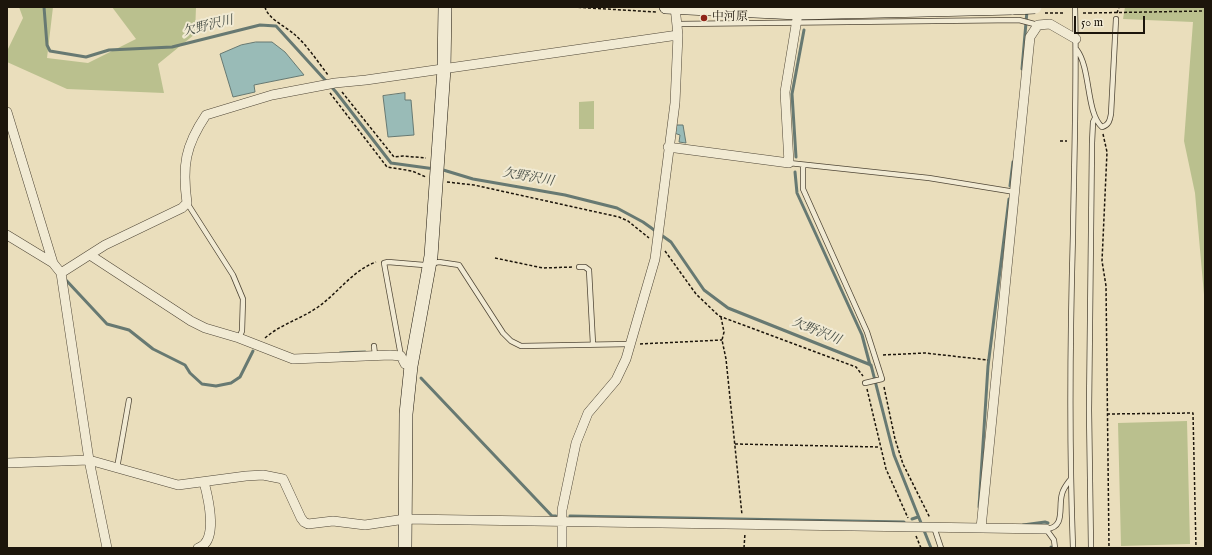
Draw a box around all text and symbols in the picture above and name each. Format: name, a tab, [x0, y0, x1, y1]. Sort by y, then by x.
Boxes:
scale bar	[1076, 8, 1147, 34]
place label: 中河原	[712, 11, 748, 25]
water label: 欠野沢川	[181, 13, 235, 41]
marker: 中河原	[699, 13, 709, 23]
text: 50 m	[1081, 15, 1103, 30]
water label: 欠野沢川	[501, 166, 555, 190]
water label: 欠野沢川	[789, 315, 843, 349]

